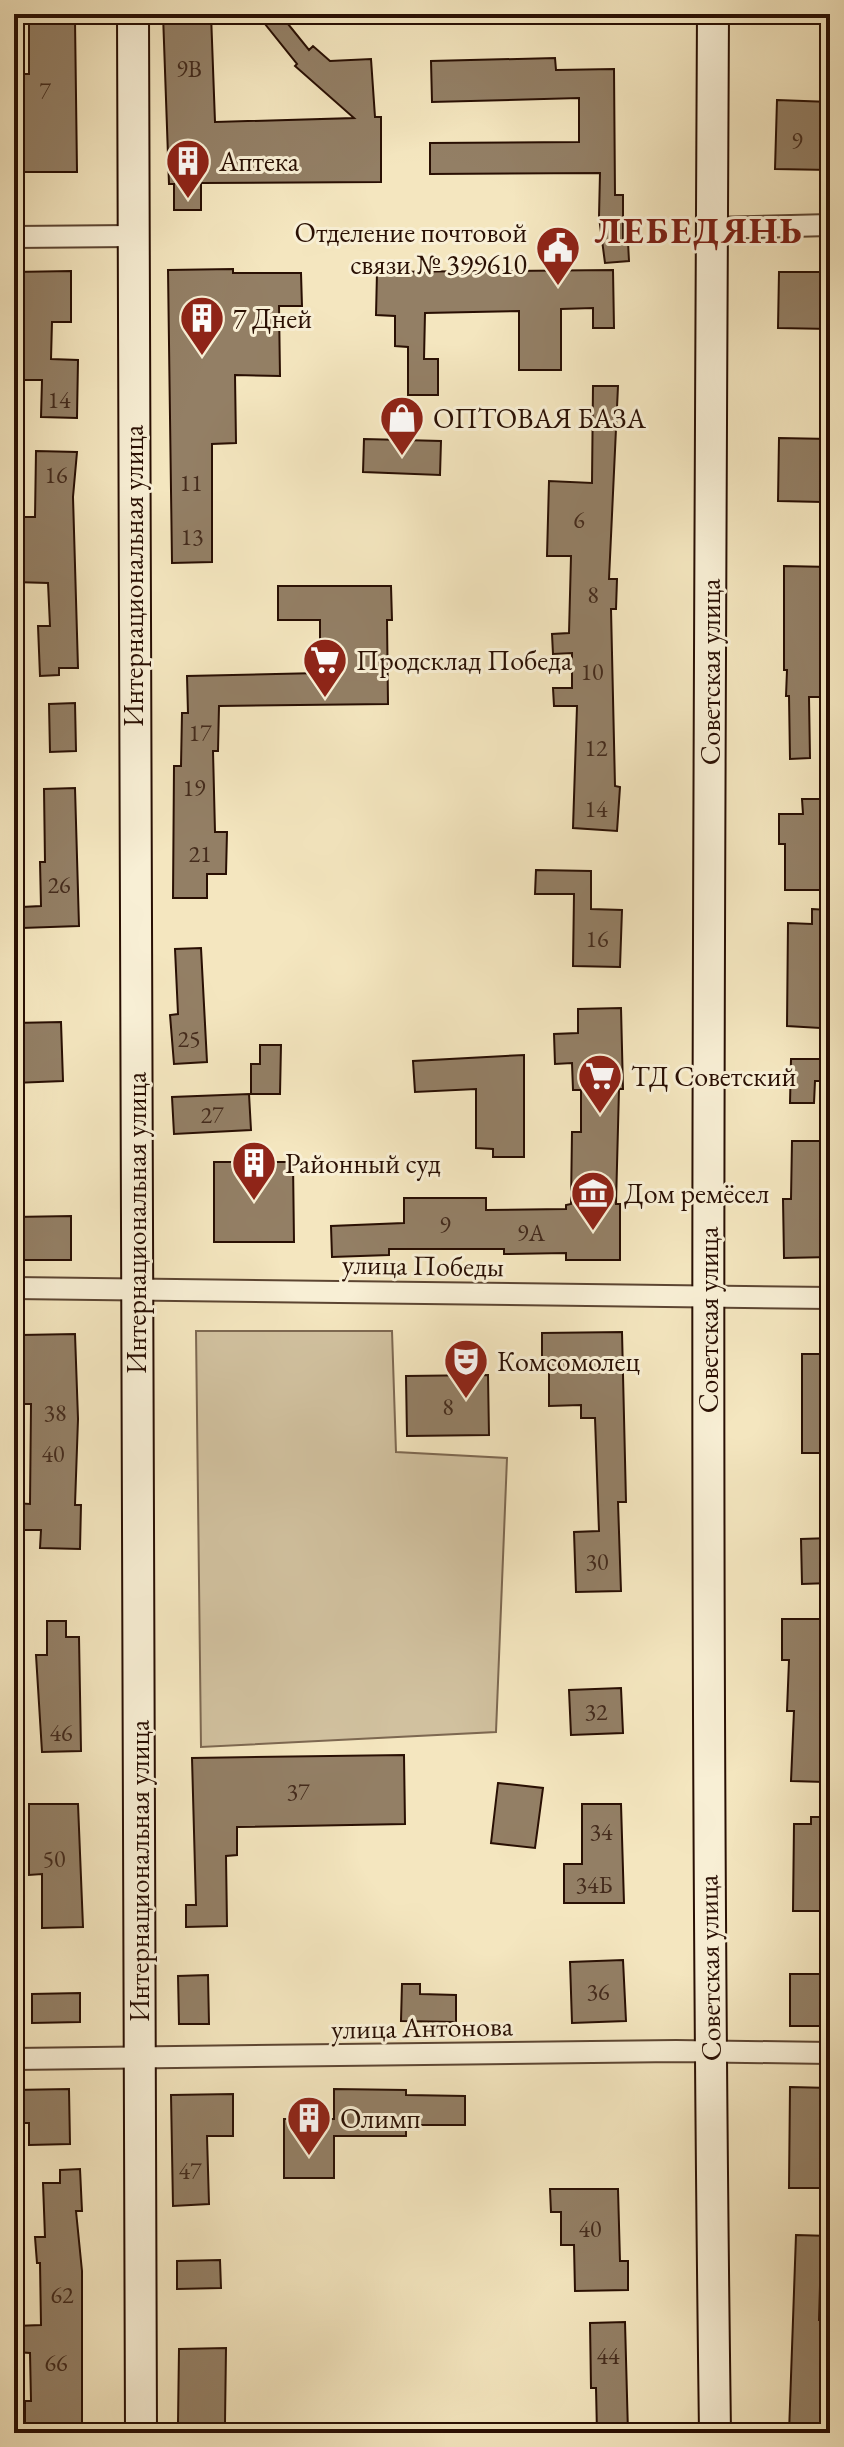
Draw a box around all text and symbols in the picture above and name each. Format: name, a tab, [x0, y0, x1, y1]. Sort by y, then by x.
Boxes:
house number: 9В	[176, 53, 202, 84]
house number: 7	[39, 75, 51, 106]
house number: 9	[791, 125, 803, 156]
building icon: Аптека	[164, 137, 212, 200]
place label: Аптека	[218, 143, 300, 179]
district label: ЛЕБЕДЯНЬ	[594, 207, 804, 254]
place label: Отделение почтовой связи № 399610	[295, 214, 527, 282]
public building icon: Отделение почтовой связи № 399610	[534, 224, 582, 287]
building icon: 7 Дней	[178, 294, 226, 357]
place label: 7 Дней	[233, 300, 312, 336]
house number: 14	[47, 384, 71, 415]
shop icon: ОПТОВАЯ БАЗА	[378, 394, 426, 457]
place label: ОПТОВАЯ БАЗА	[433, 400, 647, 436]
street label: Интернациональная улица	[115, 424, 151, 727]
house number: 16	[44, 459, 68, 490]
house number: 11	[179, 467, 203, 498]
house number: 6	[573, 504, 585, 535]
house number: 13	[180, 521, 204, 552]
street label: Советская улица	[692, 578, 728, 765]
house number: 8	[587, 579, 599, 610]
supermarket icon: Продсклад Победа	[301, 636, 349, 699]
place label: Продсклад Победа	[356, 642, 573, 678]
house number: 10	[580, 656, 604, 687]
house number: 17	[188, 717, 212, 748]
house number: 12	[584, 732, 608, 763]
house number: 19	[182, 772, 206, 803]
house number: 14	[584, 793, 608, 824]
house number: 21	[188, 838, 212, 869]
house number: 26	[47, 869, 71, 900]
house number: 16	[585, 923, 609, 954]
house number: 25	[177, 1023, 201, 1054]
supermarket icon: ТД Советский	[576, 1052, 624, 1115]
place label: ТД Советский	[631, 1058, 796, 1094]
street label: Интернациональная улица	[118, 1071, 154, 1374]
house number: 27	[200, 1099, 224, 1130]
building icon: Районный суд	[230, 1139, 278, 1202]
place label: Районный суд	[285, 1145, 441, 1181]
museum icon: Дом ремёсел	[569, 1169, 617, 1232]
place label: Дом ремёсел	[624, 1175, 769, 1211]
house number: 9	[439, 1209, 451, 1240]
house number: 9А	[517, 1217, 545, 1248]
street label: Советская улица	[690, 1226, 726, 1413]
street label: улица Победы	[342, 1246, 504, 1284]
theatre icon: Комсомолец	[442, 1337, 490, 1400]
place label: Комсомолец	[497, 1343, 640, 1379]
house number: 8	[442, 1391, 454, 1422]
house number: 38	[43, 1397, 67, 1428]
house number: 40	[41, 1438, 65, 1469]
house number: 30	[585, 1546, 609, 1577]
house number: 32	[584, 1696, 608, 1727]
house number: 46	[49, 1717, 73, 1748]
street label: Интернациональная улица	[121, 1719, 157, 2022]
house number: 37	[286, 1776, 310, 1807]
house number: 34	[589, 1816, 613, 1847]
house number: 50	[42, 1843, 66, 1874]
house number: 34Б	[575, 1869, 613, 1900]
street label: Советская улица	[689, 1874, 729, 2062]
house number: 36	[586, 1976, 610, 2007]
street label: улица Антонова	[331, 2007, 514, 2047]
building icon: Олимп	[285, 2094, 333, 2157]
place label: Олимп	[340, 2100, 421, 2136]
house number: 47	[178, 2155, 202, 2186]
house number: 40	[578, 2213, 602, 2244]
house number: 62	[50, 2279, 74, 2310]
house number: 44	[596, 2340, 620, 2371]
house number: 66	[44, 2347, 68, 2378]

